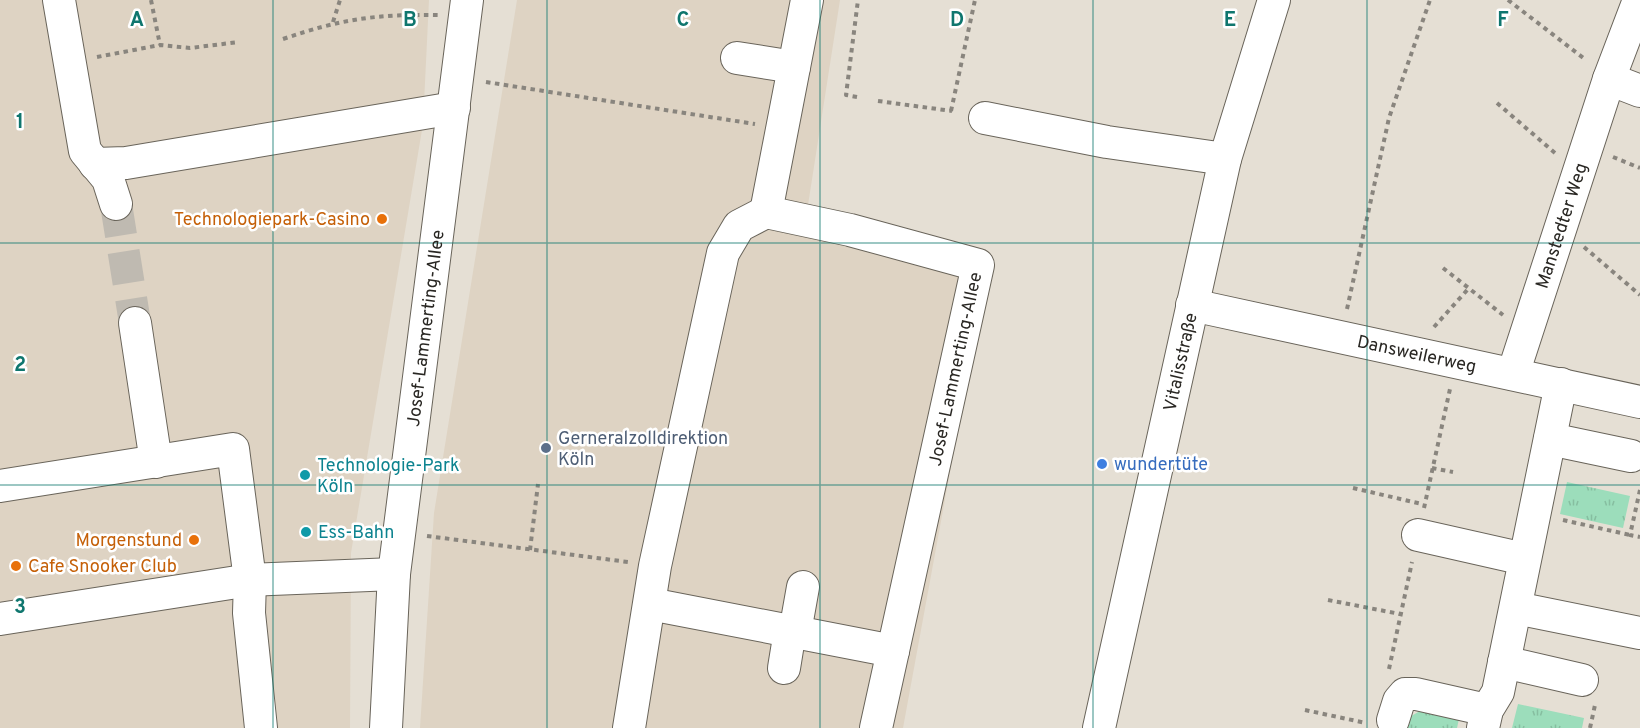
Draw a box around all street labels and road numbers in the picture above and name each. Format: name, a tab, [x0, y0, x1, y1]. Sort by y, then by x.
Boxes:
street label: Manstedter Weg	[1531, 160, 1594, 292]
street label: Josef-Lammerting-Allee	[403, 229, 451, 428]
street label: Josef-Lammerting-Allee	[925, 270, 988, 469]
street label: Vitalisstraße	[1159, 311, 1204, 414]
street label: Dansweilerweg	[1355, 331, 1478, 379]

